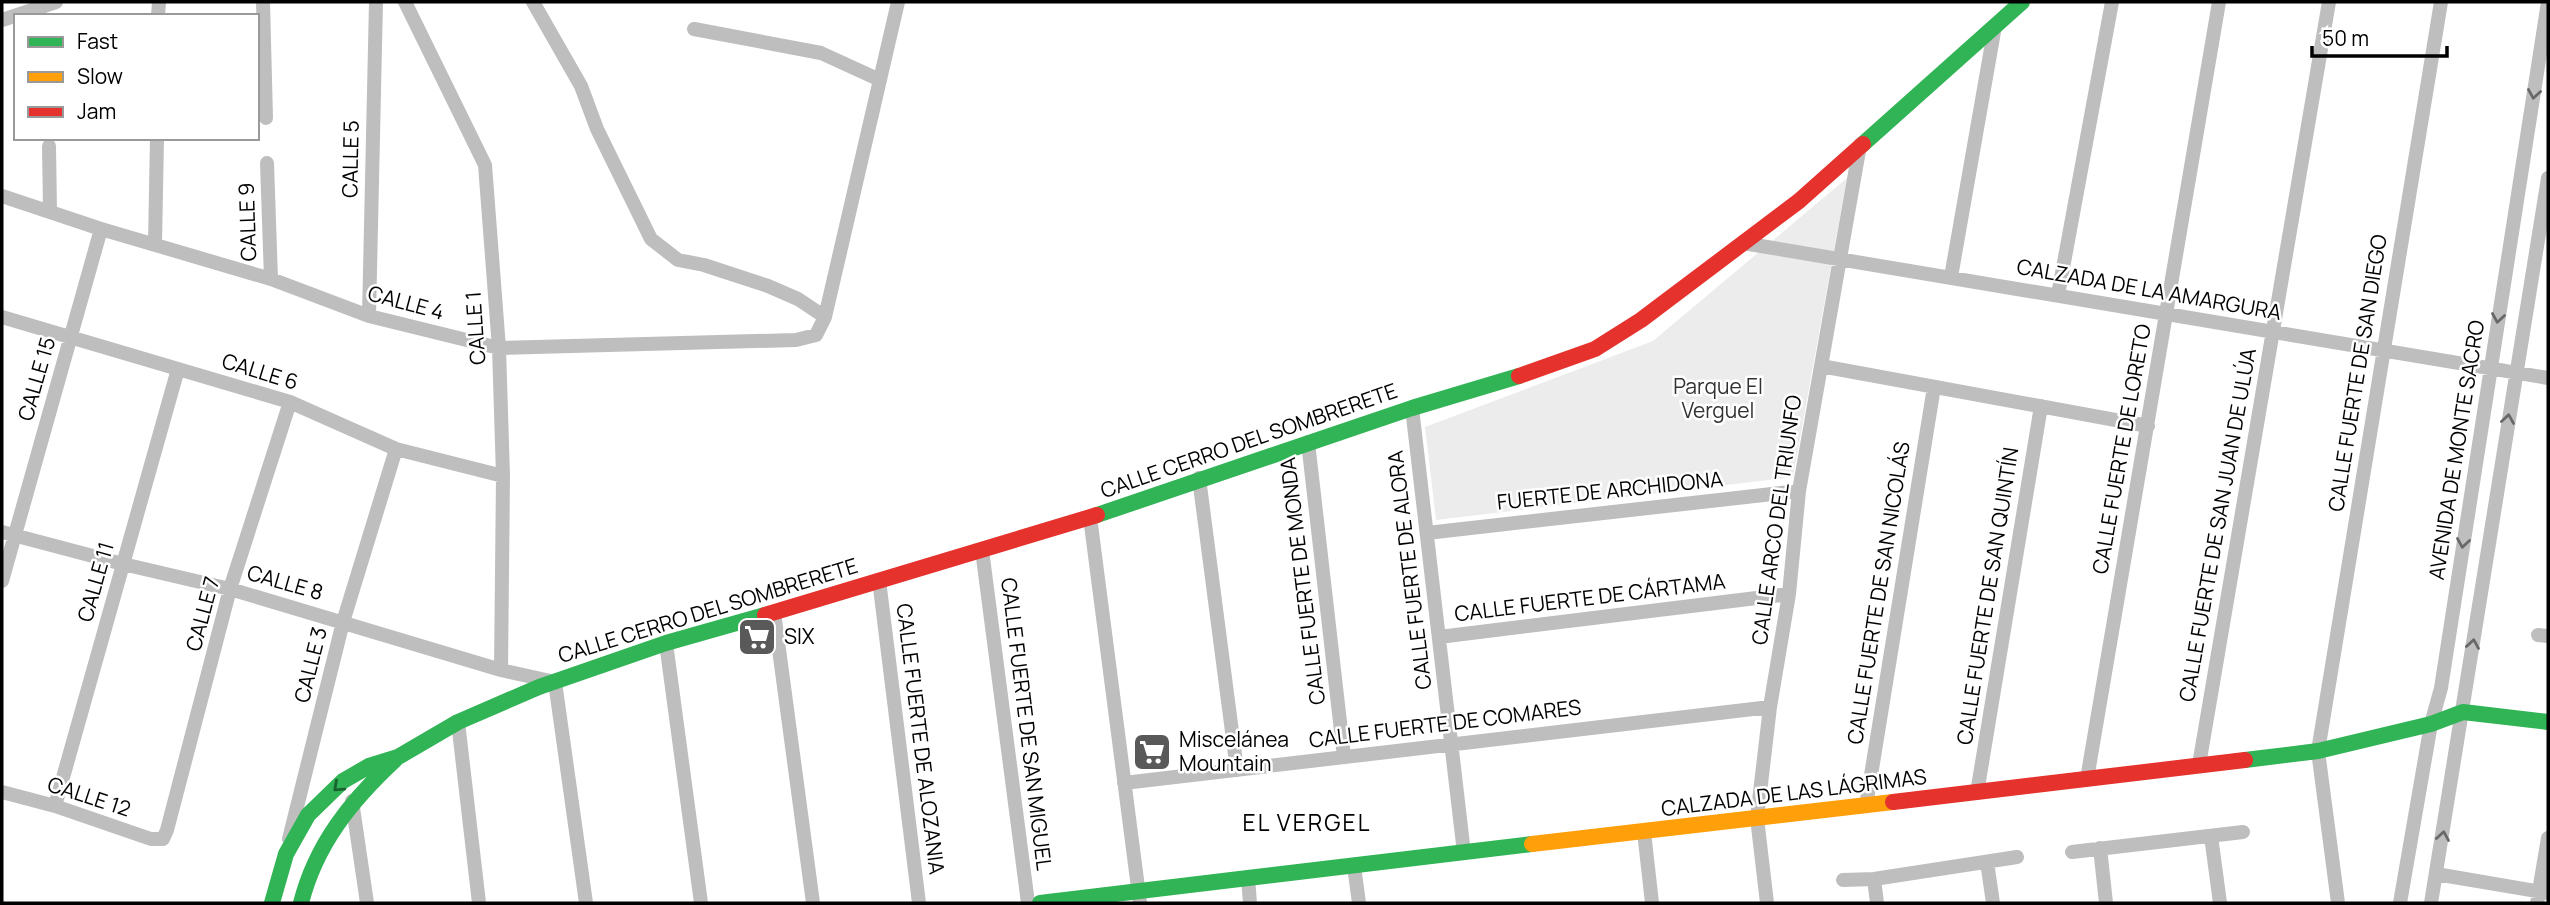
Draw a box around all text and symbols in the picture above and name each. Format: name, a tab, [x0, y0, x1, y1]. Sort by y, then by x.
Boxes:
legend	[14, 14, 259, 140]
scale bar	[2312, 14, 2447, 58]
text: 50 m	[2322, 24, 2369, 52]
text: Fast	[77, 27, 118, 55]
text: Slow	[77, 62, 123, 90]
one-way arrow	[2527, 88, 2542, 99]
text: Jam	[77, 97, 116, 125]
street label: CALLE 5	[335, 120, 365, 198]
street label: CALLE 9	[232, 182, 262, 262]
street label: CALLE FUERTE DE SAN DIEGO	[2321, 232, 2393, 513]
street label: CALZADA DE LA AMARGURA	[2015, 252, 2284, 326]
street label: CALLE 4	[365, 278, 448, 326]
street label: CALLE 1	[458, 290, 492, 366]
one-way arrow	[2491, 312, 2506, 324]
street label: AVENIDA DE MONTE SACRO	[2422, 318, 2490, 582]
street label: CALLE FUERTE DE LORETO	[2085, 322, 2157, 576]
street label: CALLE 15	[11, 334, 61, 424]
street label: CALLE 6	[219, 346, 302, 396]
street label: CALLE FUERTE DE SAN JUAN DE ULÚA	[2172, 346, 2262, 704]
park label: Parque El Verguel	[1673, 372, 1763, 424]
street label: CALLE CERRO DEL SOMBRERETE	[1097, 376, 1401, 504]
street label: CALLE ARCO DEL TRIUNFO	[1745, 393, 1807, 646]
one-way arrow	[2500, 414, 2515, 425]
street label: CALLE FUERTE DE SAN NICOLÁS	[1840, 440, 1916, 746]
street label: CALLE FUERTE DE SAN QUINTÍN	[1950, 445, 2024, 747]
street label: CALLE FUERTE DE ALORA	[1380, 449, 1438, 691]
street label: CALLE FUERTE DE MONDA	[1273, 456, 1331, 707]
street label: FUERTE DE ARCHIDONA	[1495, 464, 1724, 516]
one-way arrow	[2456, 537, 2471, 549]
street label: CALLE 11	[70, 538, 120, 625]
street label: CALLE CERRO DEL SOMBRERETE	[554, 551, 861, 669]
street label: CALLE 8	[244, 558, 326, 606]
street label: CALLE FUERTE DE CÁRTAMA	[1453, 567, 1727, 628]
street label: CALLE 7	[179, 573, 225, 654]
street label: CALLE FUERTE DE SAN MIGUEL	[995, 576, 1059, 872]
street label: CALLE FUERTE DE ALOZANIA	[890, 602, 951, 876]
supermarket icon: SIX	[736, 616, 778, 658]
place label: SIX	[784, 622, 815, 650]
street label: CALLE 3	[287, 624, 333, 706]
one-way arrow	[2465, 638, 2480, 650]
street label: CALLE FUERTE DE COMARES	[1307, 692, 1583, 754]
place label: Miscelánea Mountain	[1179, 725, 1289, 777]
supermarket icon: Miscelánea Mountain	[1131, 731, 1173, 773]
street label: CALZADA DE LAS LÁGRIMAS	[1660, 762, 1928, 822]
street label: CALLE 12	[44, 769, 134, 823]
one-way arrow	[333, 779, 346, 791]
district label: EL VERGEL	[1243, 806, 1371, 838]
one-way arrow	[2435, 830, 2450, 842]

